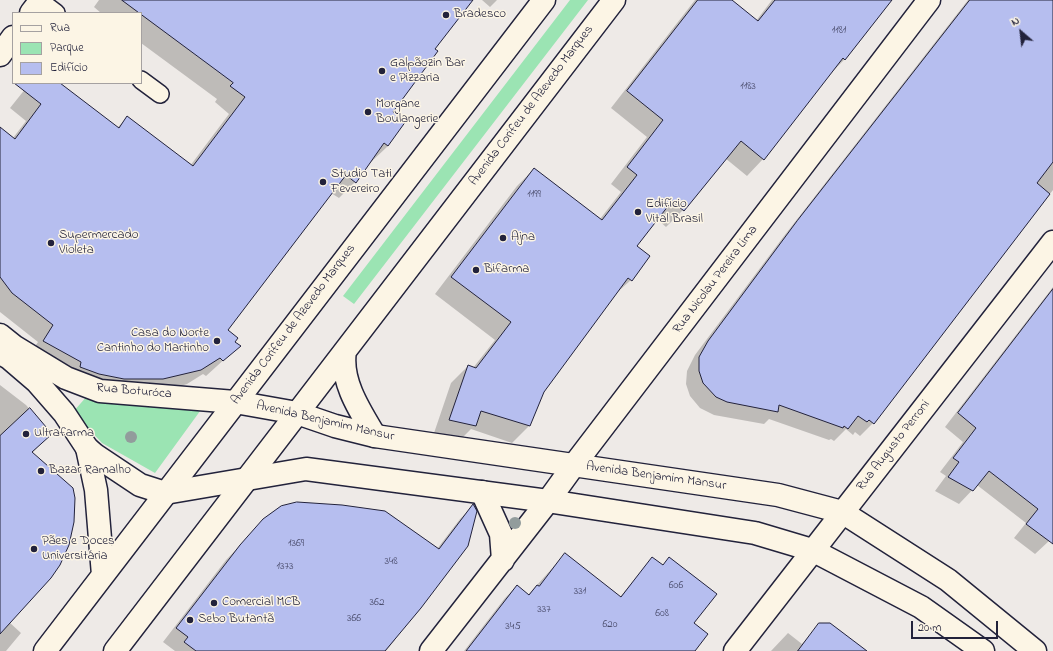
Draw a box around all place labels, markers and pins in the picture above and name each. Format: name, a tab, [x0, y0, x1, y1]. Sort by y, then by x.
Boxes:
place label: Bradesco	[454, 7, 506, 23]
marker: Bradesco	[441, 10, 451, 20]
place label: Galpãozin Bar e Pizzaria	[390, 56, 465, 87]
marker: Galpãozin Bar e Pizzaria	[377, 66, 387, 76]
place label: Morgane Boulangerie	[376, 97, 438, 128]
marker: Morgane Boulangerie	[363, 107, 373, 117]
place label: Studio Tati Fevereiro	[331, 167, 392, 198]
marker: Studio Tati Fevereiro	[318, 177, 328, 187]
place label: Edifício Vital Brasil	[646, 197, 703, 228]
marker: Edifício Vital Brasil	[633, 207, 643, 217]
place label: Supermercado Violeta	[59, 228, 138, 259]
place label: Ajna	[511, 230, 535, 246]
marker: Ajna	[498, 233, 508, 243]
marker: Supermercado Violeta	[46, 238, 56, 248]
place label: Bifarma	[484, 262, 529, 278]
marker: Bifarma	[471, 265, 481, 275]
place label: Casa do Norte Cantinho do Martinho	[97, 326, 209, 357]
marker: Casa do Norte Cantinho do Martinho	[212, 336, 222, 346]
place label: Ultrafarma	[34, 426, 94, 442]
marker: Ultrafarma	[21, 429, 31, 439]
place label: Bazar Ramalho	[49, 463, 131, 479]
marker: Bazar Ramalho	[36, 466, 46, 476]
place label: Pães e Doces Universitária	[42, 534, 115, 565]
marker: Pães e Doces Universitária	[29, 544, 39, 554]
place label: Comercial MCB	[222, 595, 300, 611]
marker: Comercial MCB	[209, 598, 219, 608]
place label: Sebo Butantã	[198, 612, 274, 628]
marker: Sebo Butantã	[185, 615, 195, 625]

